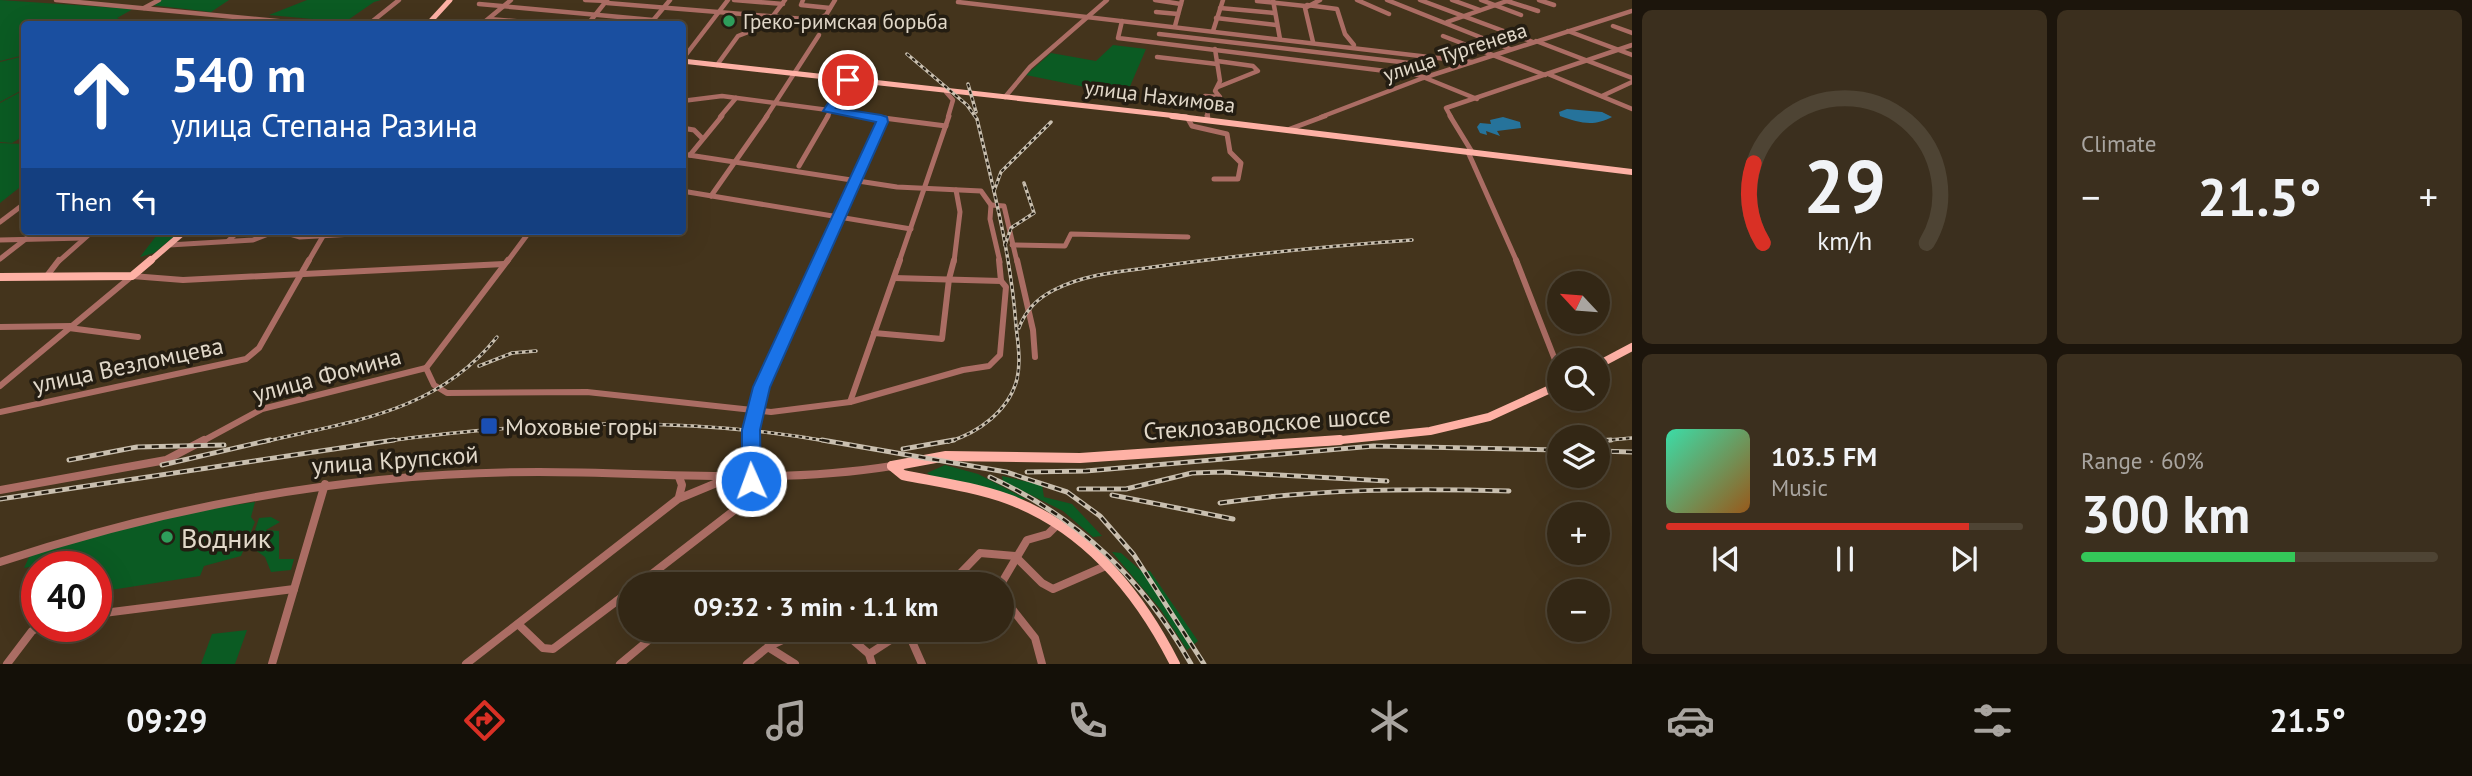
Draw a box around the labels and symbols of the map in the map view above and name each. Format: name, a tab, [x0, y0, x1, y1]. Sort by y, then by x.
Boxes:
place label: Греко-римская борьба	[743, 8, 948, 35]
marker: Греко-римская борьба	[721, 13, 737, 29]
street label: улица Тургенева	[1380, 16, 1530, 88]
pin	[818, 50, 878, 110]
street label: улица Нахимова	[1083, 73, 1237, 119]
north arrow	[1547, 271, 1610, 334]
street label: улица Везломцева	[30, 330, 226, 400]
street label: улица Фомина	[249, 340, 405, 410]
street label: Стеклозаводское шоссе	[1142, 399, 1392, 447]
place label: Моховые горы	[505, 411, 658, 442]
marker: Моховые горы	[479, 416, 499, 436]
street label: улица Крупской	[311, 439, 479, 481]
position arrow	[714, 444, 788, 518]
place label: Водник	[181, 519, 272, 556]
marker: Водник	[159, 529, 175, 545]
speed limit sign: 40	[21, 551, 112, 642]

